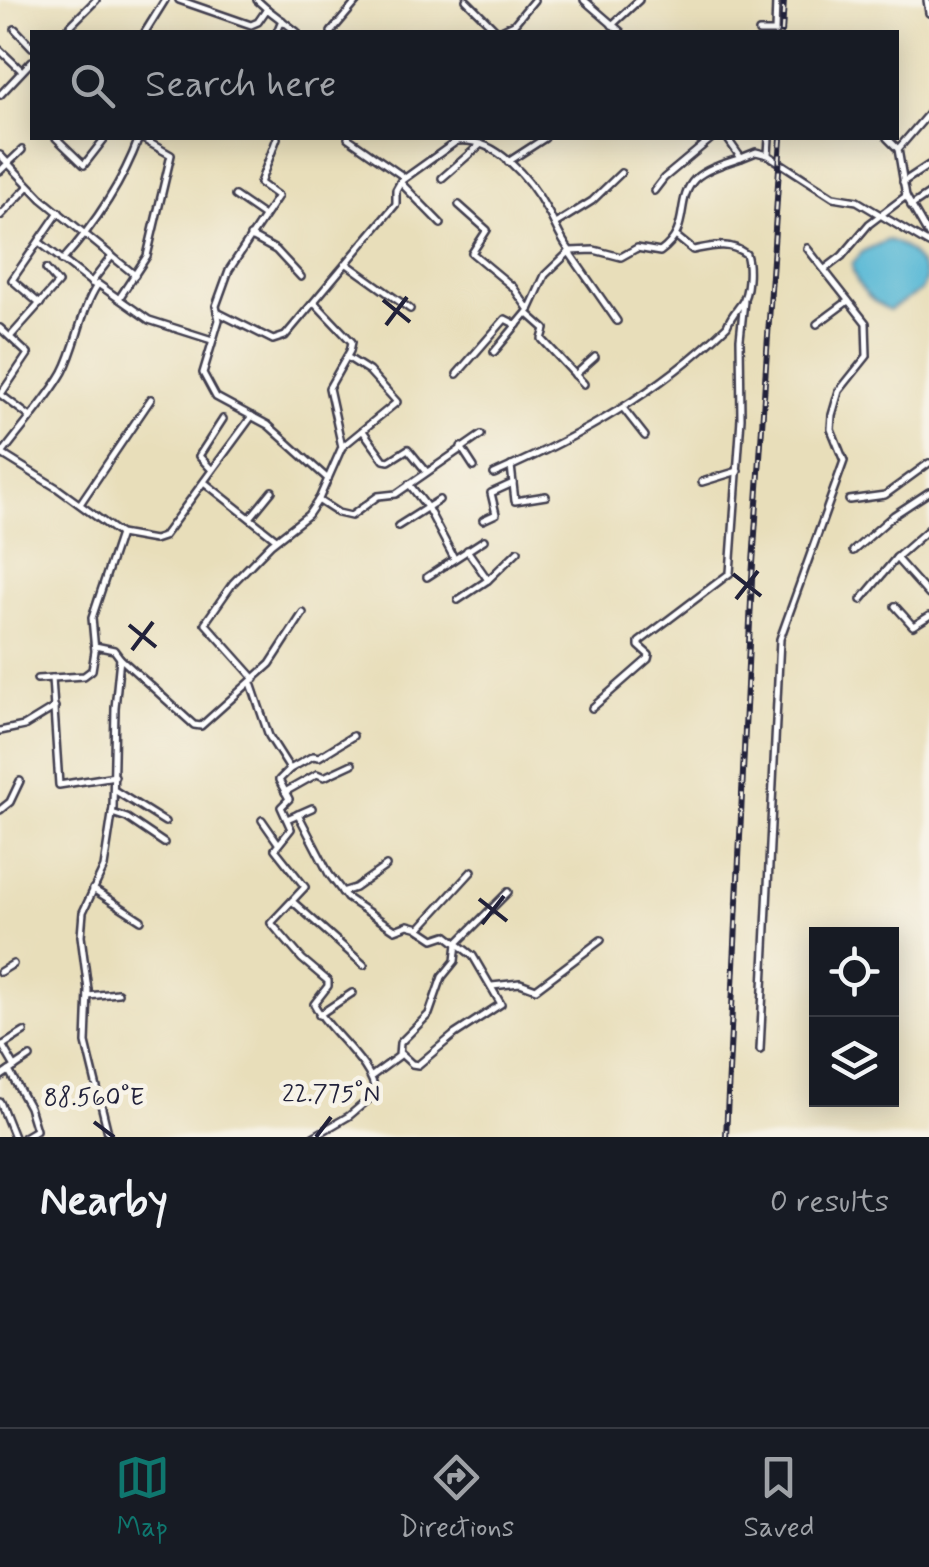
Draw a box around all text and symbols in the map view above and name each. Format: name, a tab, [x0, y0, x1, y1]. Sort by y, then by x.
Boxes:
search box	[30, 30, 899, 140]
icon: search	[65, 58, 120, 113]
text: Search here	[145, 61, 336, 110]
map controls	[809, 927, 899, 1107]
button: locate	[809, 927, 899, 1017]
button: layers	[809, 1017, 899, 1107]
text: 22.775°N	[282, 1078, 380, 1111]
text: 88.560°E	[44, 1082, 144, 1115]
text: Nearby	[40, 1175, 168, 1230]
text: 0 results	[770, 1181, 889, 1223]
tab: Map	[115, 1450, 170, 1547]
tab: Directions	[399, 1450, 514, 1547]
tab: Saved	[744, 1450, 814, 1547]

